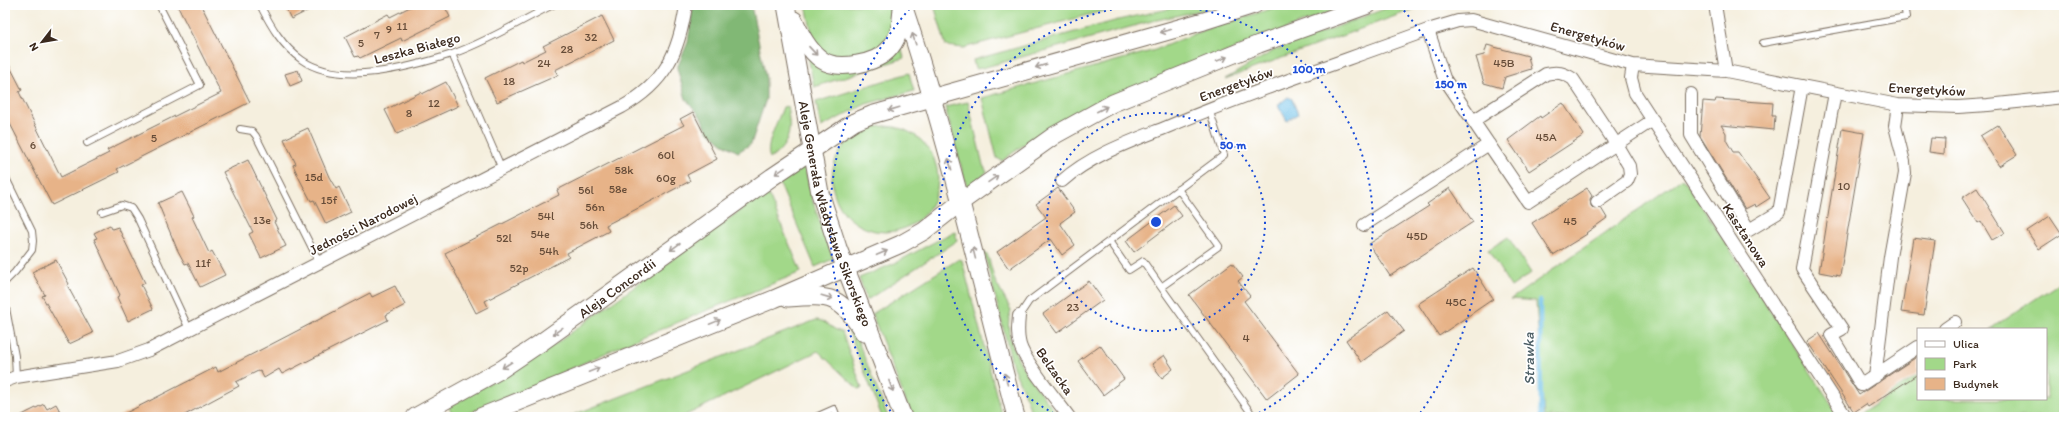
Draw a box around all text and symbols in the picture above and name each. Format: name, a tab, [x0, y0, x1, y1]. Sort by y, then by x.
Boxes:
street label: Energetyków	[1548, 18, 1628, 55]
house number: 11	[396, 19, 408, 33]
north arrow	[22, 22, 62, 62]
house number: 9	[386, 22, 392, 36]
house number: 7	[374, 28, 380, 42]
one-way arrow	[1160, 28, 1173, 35]
street label: Leszka Białego	[372, 29, 462, 68]
house number: 32	[585, 30, 598, 44]
one-way arrow	[910, 34, 918, 46]
house number: 5	[358, 36, 364, 50]
text: N	[26, 40, 41, 53]
house number: 28	[561, 42, 574, 56]
one-way arrow	[808, 46, 818, 56]
one-way arrow	[1215, 55, 1227, 63]
house number: 24	[537, 56, 551, 70]
house number: 45B	[1493, 56, 1515, 70]
text: 100 m	[1292, 62, 1326, 76]
one-way arrow	[1035, 63, 1048, 71]
street label: Energetyków	[1197, 63, 1276, 106]
house number: 18	[503, 74, 515, 88]
text: 150 m	[1435, 77, 1468, 91]
street label: Energetyków	[1888, 79, 1966, 100]
house number: 12	[428, 96, 441, 110]
street label: Aleje Generała Władysława Sikorskiego	[795, 100, 875, 329]
one-way arrow	[1096, 105, 1108, 113]
house number: 8	[406, 106, 413, 120]
one-way arrow	[888, 106, 901, 113]
house number: 45A	[1535, 130, 1557, 144]
house number: 5	[151, 131, 157, 145]
house number: 6	[30, 138, 36, 152]
text: 50 m	[1220, 138, 1247, 152]
house number: 60l	[657, 148, 675, 162]
one-way arrow	[946, 158, 953, 171]
house number: 58k	[614, 163, 634, 177]
one-way arrow	[775, 167, 786, 175]
house number: 15d	[305, 170, 324, 184]
house number: 60g	[656, 171, 677, 185]
one-way arrow	[987, 175, 998, 183]
house number: 10	[1838, 179, 1850, 193]
house number: 58e	[609, 182, 628, 196]
house number: 56l	[578, 183, 595, 197]
street label: Jedności Narodowej	[306, 190, 420, 259]
house number: 15f	[321, 193, 338, 207]
house number: 56n	[585, 200, 605, 214]
street label: Kasztanowa	[1719, 200, 1773, 271]
house number: 54l	[538, 209, 555, 223]
house number: 13e	[253, 213, 271, 227]
house number: 45	[1563, 214, 1577, 228]
centre of rings	[1149, 215, 1163, 229]
house number: 56h	[579, 218, 599, 232]
house number: 54e	[530, 227, 550, 241]
house number: 45D	[1406, 229, 1428, 243]
house number: 52l	[496, 231, 513, 245]
one-way arrow	[669, 243, 680, 251]
house number: 54h	[539, 244, 560, 258]
one-way arrow	[970, 247, 977, 260]
one-way arrow	[875, 248, 887, 256]
street label: Aleja Concordii	[575, 255, 659, 322]
house number: 11f	[195, 256, 211, 270]
house number: 52p	[510, 261, 528, 275]
one-way arrow	[820, 294, 833, 302]
house number: 45C	[1445, 295, 1467, 309]
house number: 23	[1067, 300, 1080, 314]
one-way arrow	[709, 318, 721, 326]
one-way arrow	[552, 327, 563, 335]
legend	[1917, 328, 2047, 400]
house number: 4	[1242, 331, 1250, 345]
water label: Strawka	[1520, 332, 1538, 386]
text: Ulica	[1953, 337, 1979, 351]
street label: Belzacka	[1032, 344, 1077, 399]
text: Park	[1953, 357, 1977, 371]
one-way arrow	[501, 361, 512, 369]
one-way arrow	[588, 366, 600, 373]
one-way arrow	[1002, 373, 1009, 386]
text: Budynek	[1953, 377, 1999, 391]
one-way arrow	[887, 380, 895, 392]

